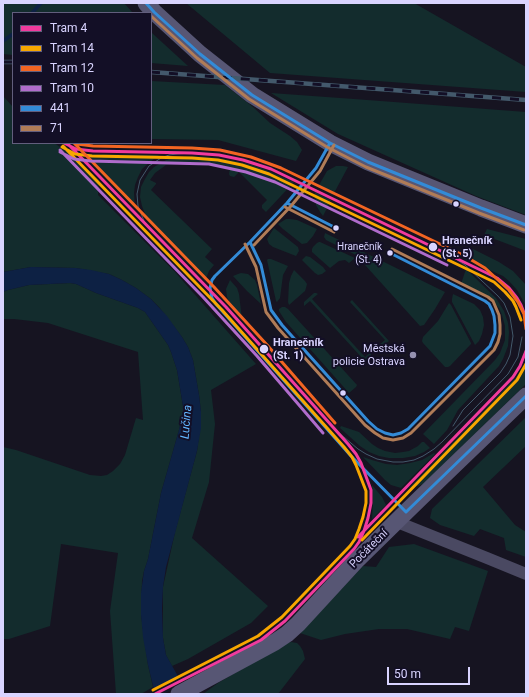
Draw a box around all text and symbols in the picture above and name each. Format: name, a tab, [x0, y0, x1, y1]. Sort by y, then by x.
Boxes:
legend	[12, 12, 152, 144]
text: Tram 4	[50, 21, 87, 35]
text: Tram 14	[50, 41, 94, 55]
text: Tram 12	[50, 61, 94, 75]
text: Tram 10	[50, 81, 94, 95]
text: 441	[50, 101, 70, 115]
text: 71	[50, 121, 64, 135]
unlabelled marker	[451, 199, 461, 209]
unlabelled marker	[331, 223, 341, 233]
place label: Hranečník (St. 5)	[442, 234, 492, 260]
place label: Hranečník (St. 4)	[337, 241, 382, 264]
marker: Hranečník (St. 5)	[427, 241, 439, 253]
marker: Hranečník (St. 4)	[385, 248, 395, 258]
place label: Hranečník (St. 1)	[273, 336, 323, 362]
place label: Městská policie Ostrava	[333, 342, 405, 368]
marker: Hranečník (St. 1)	[258, 343, 270, 355]
marker: Městská policie Ostrava	[408, 350, 418, 360]
unlabelled marker	[338, 388, 348, 398]
water label: Lučina	[178, 404, 196, 440]
street label: Počáteční	[347, 527, 391, 571]
scale bar	[389, 659, 472, 685]
text: 50 m	[394, 667, 421, 681]

